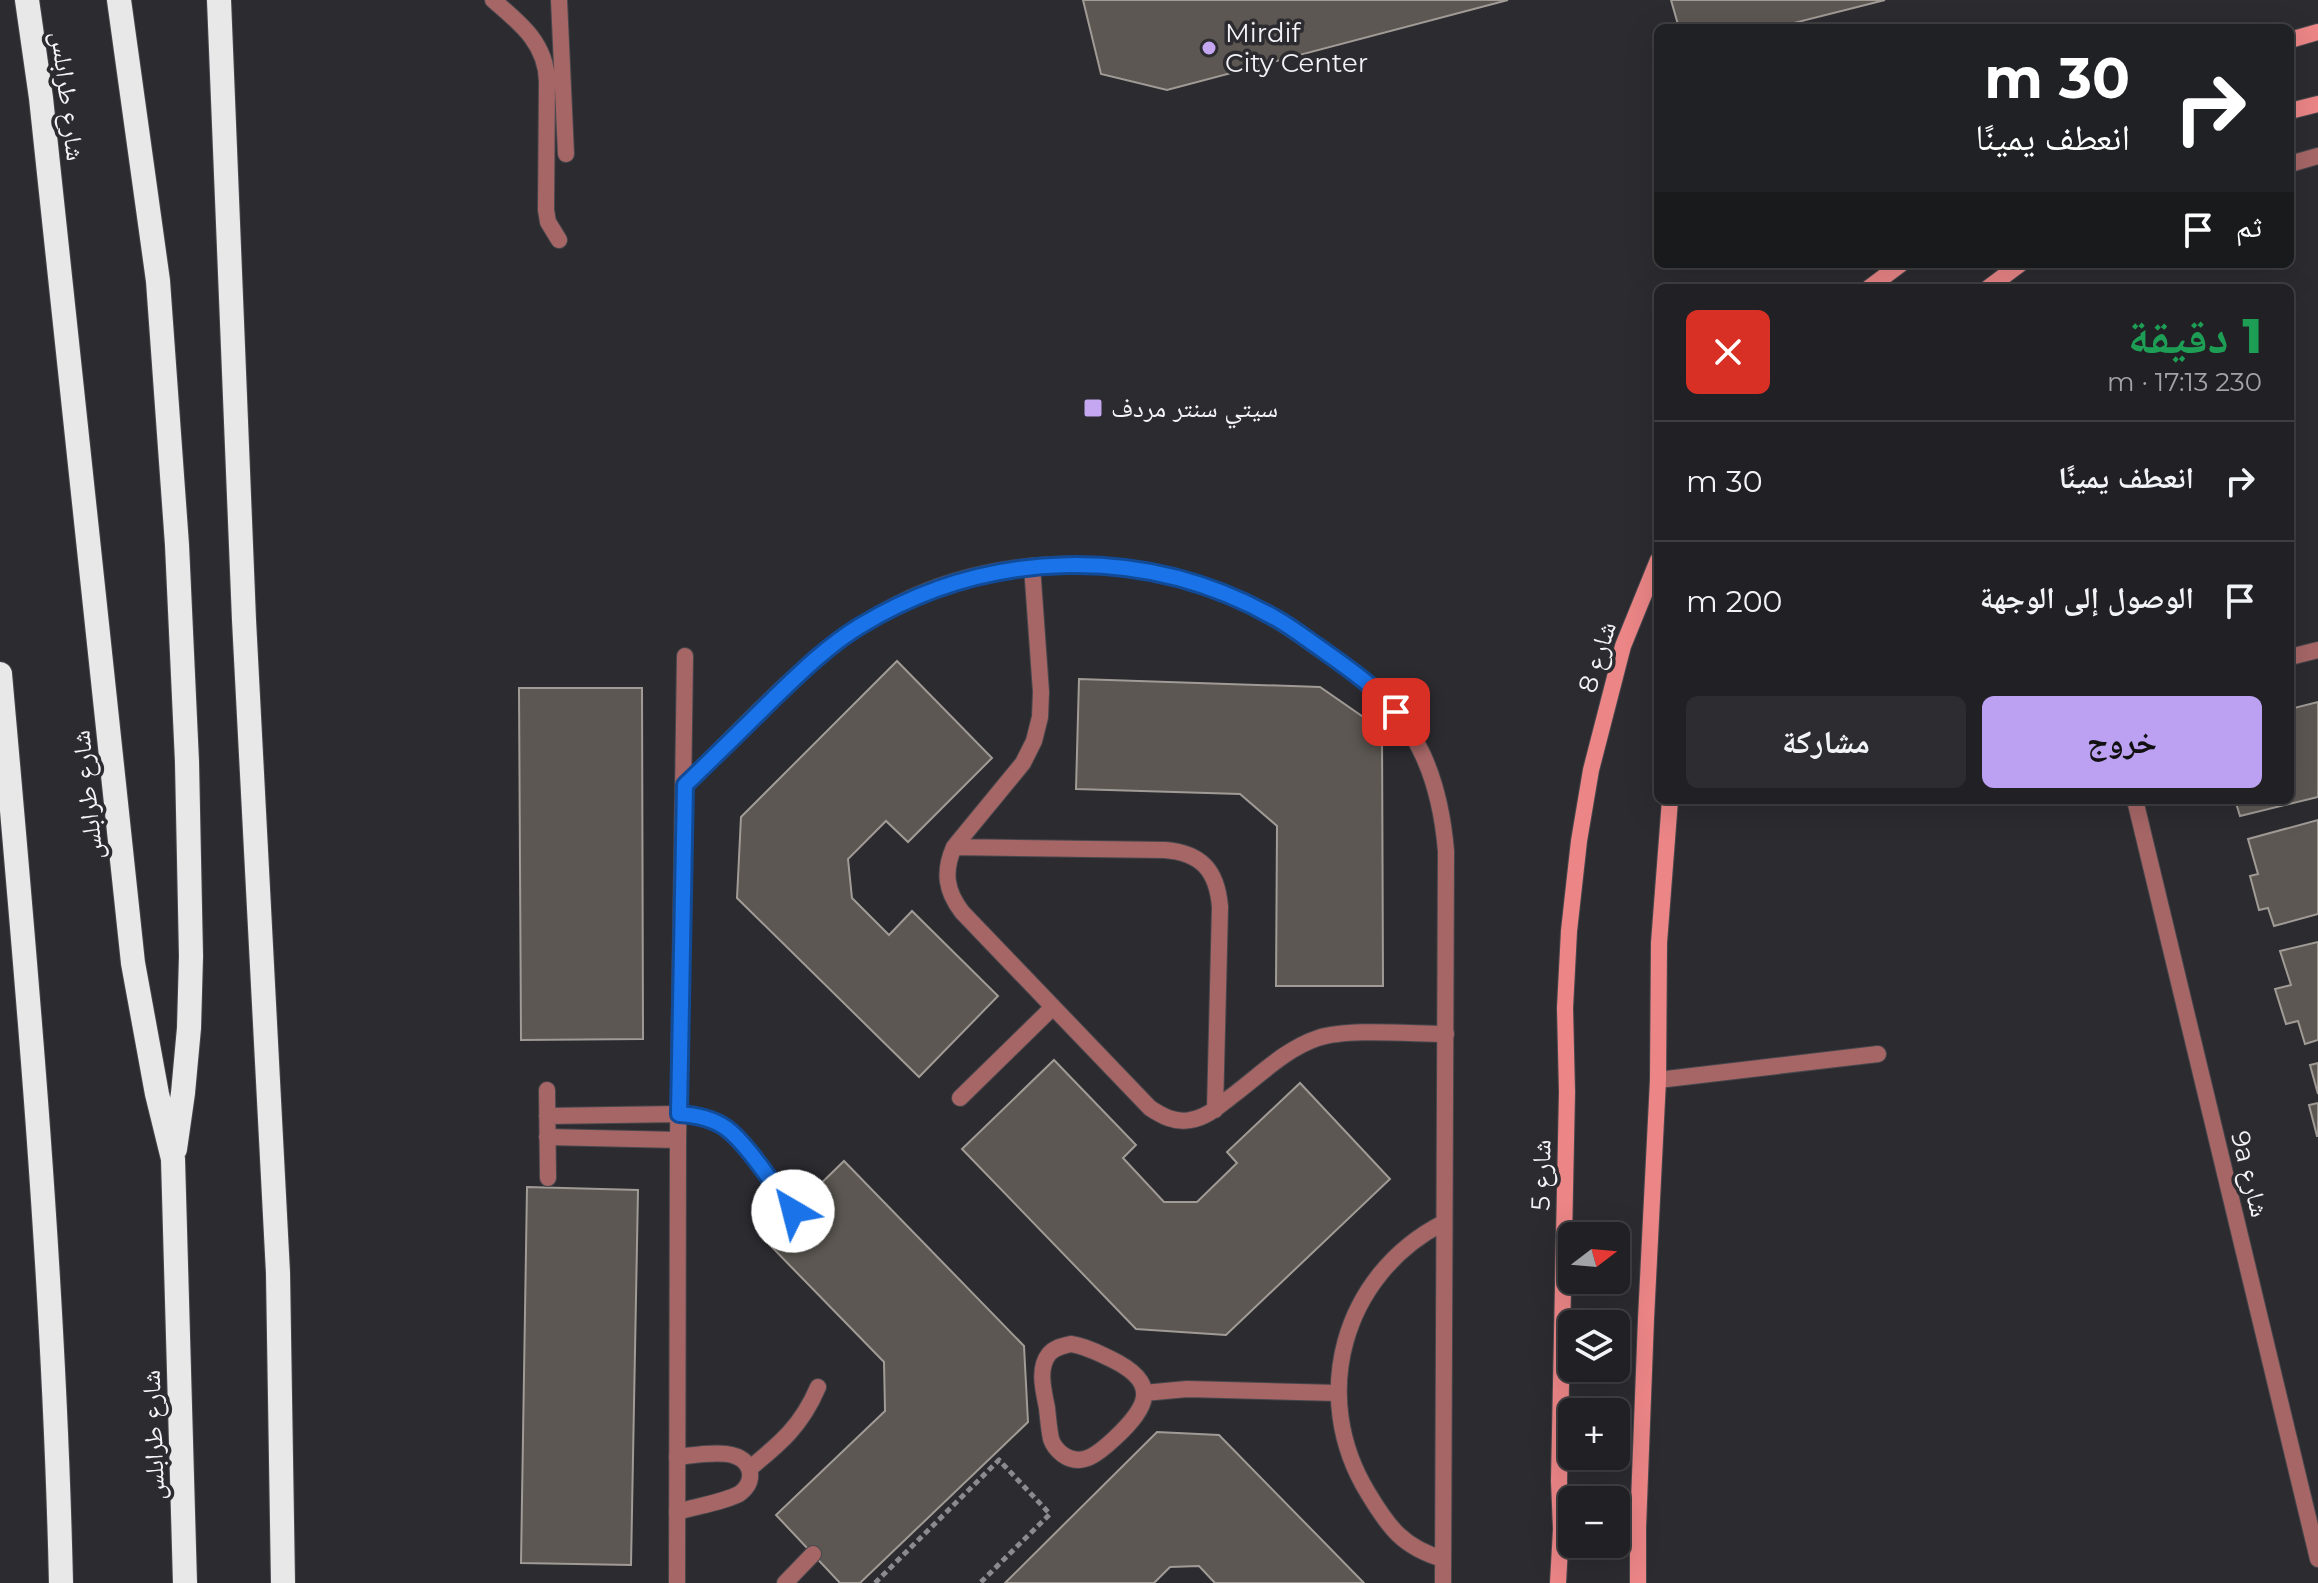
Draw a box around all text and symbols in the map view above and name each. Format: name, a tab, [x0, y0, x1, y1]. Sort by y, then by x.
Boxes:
place label: Mirdif City Center	[1225, 17, 1368, 79]
street label: شارع طرابلس	[44, 30, 92, 162]
marker: Mirdif City Center	[1200, 39, 1218, 57]
text: 30 m	[1984, 44, 2130, 112]
icon: right	[2158, 56, 2262, 160]
text: انعطف يمينًا	[1975, 115, 2130, 159]
icon: arrive	[2176, 208, 2220, 252]
text: ثم	[2236, 208, 2262, 245]
text: 1 دقيقة	[2128, 307, 2262, 365]
button: close	[1686, 310, 1770, 394]
text: 230 m · 17:13	[2107, 366, 2262, 398]
place label: سيتي سنتر مردف	[1111, 392, 1278, 429]
marker: سيتي سنتر مردف	[1082, 397, 1104, 419]
text: انعطف يمينًا	[2058, 459, 2194, 496]
icon: right	[2218, 459, 2262, 503]
text: 30 m	[1686, 463, 1763, 500]
text: الوصول إلى الوجهة	[1980, 579, 2194, 616]
icon: arrive	[2218, 579, 2262, 623]
text: 200 m	[1686, 583, 1782, 620]
street label: شارع 8	[1571, 617, 1623, 697]
pin	[1362, 678, 1430, 746]
icon: arrive	[1374, 690, 1418, 734]
button: مشاركة	[1686, 696, 1966, 788]
button: خروج	[1982, 696, 2262, 788]
street label: شارع طرابلس	[64, 729, 110, 861]
street label: 9a شارع	[2224, 1128, 2276, 1220]
street label: شارع 5	[1524, 1139, 1558, 1211]
position arrow	[751, 1169, 835, 1253]
north arrow	[1558, 1222, 1630, 1294]
map controls	[1558, 1222, 1630, 1558]
button: layers	[1558, 1310, 1630, 1382]
street label: شارع طرابلس	[135, 1369, 171, 1501]
button: +	[1558, 1398, 1630, 1470]
button: −	[1558, 1486, 1630, 1558]

